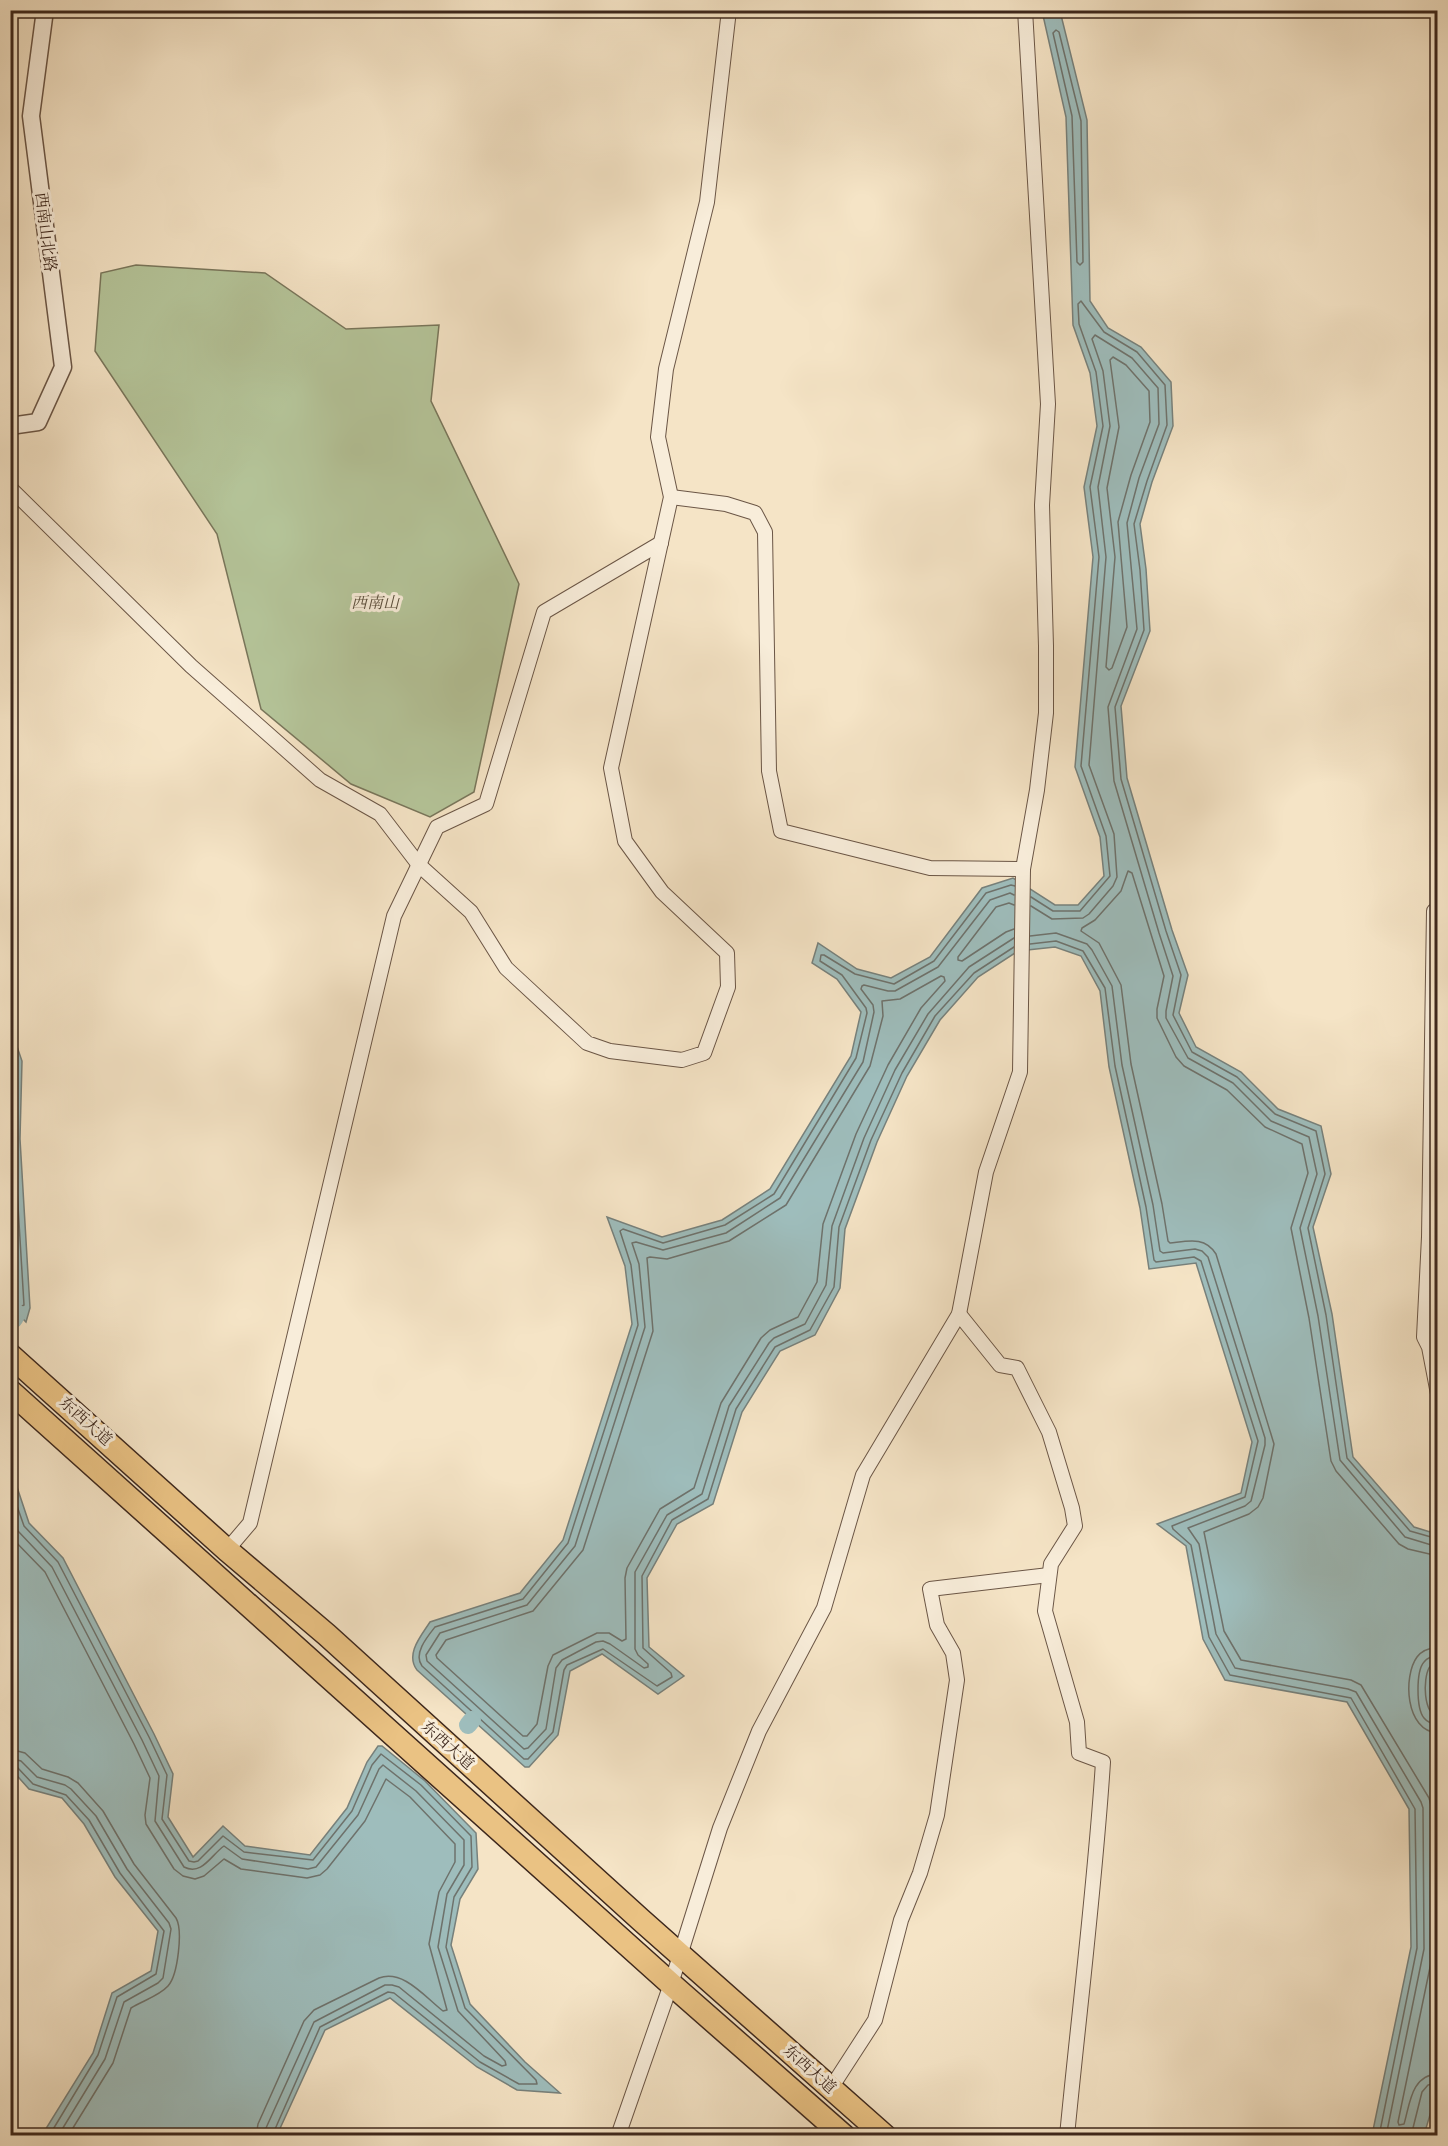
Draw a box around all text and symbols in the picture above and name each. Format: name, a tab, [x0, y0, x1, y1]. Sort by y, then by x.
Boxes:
street label: 西南山北路	[32, 191, 60, 273]
park label: 西南山	[351, 593, 401, 612]
street label: 东西大道	[56, 1393, 116, 1449]
street label: 东西大道	[418, 1717, 478, 1773]
street label: 东西大道	[780, 2041, 840, 2097]

